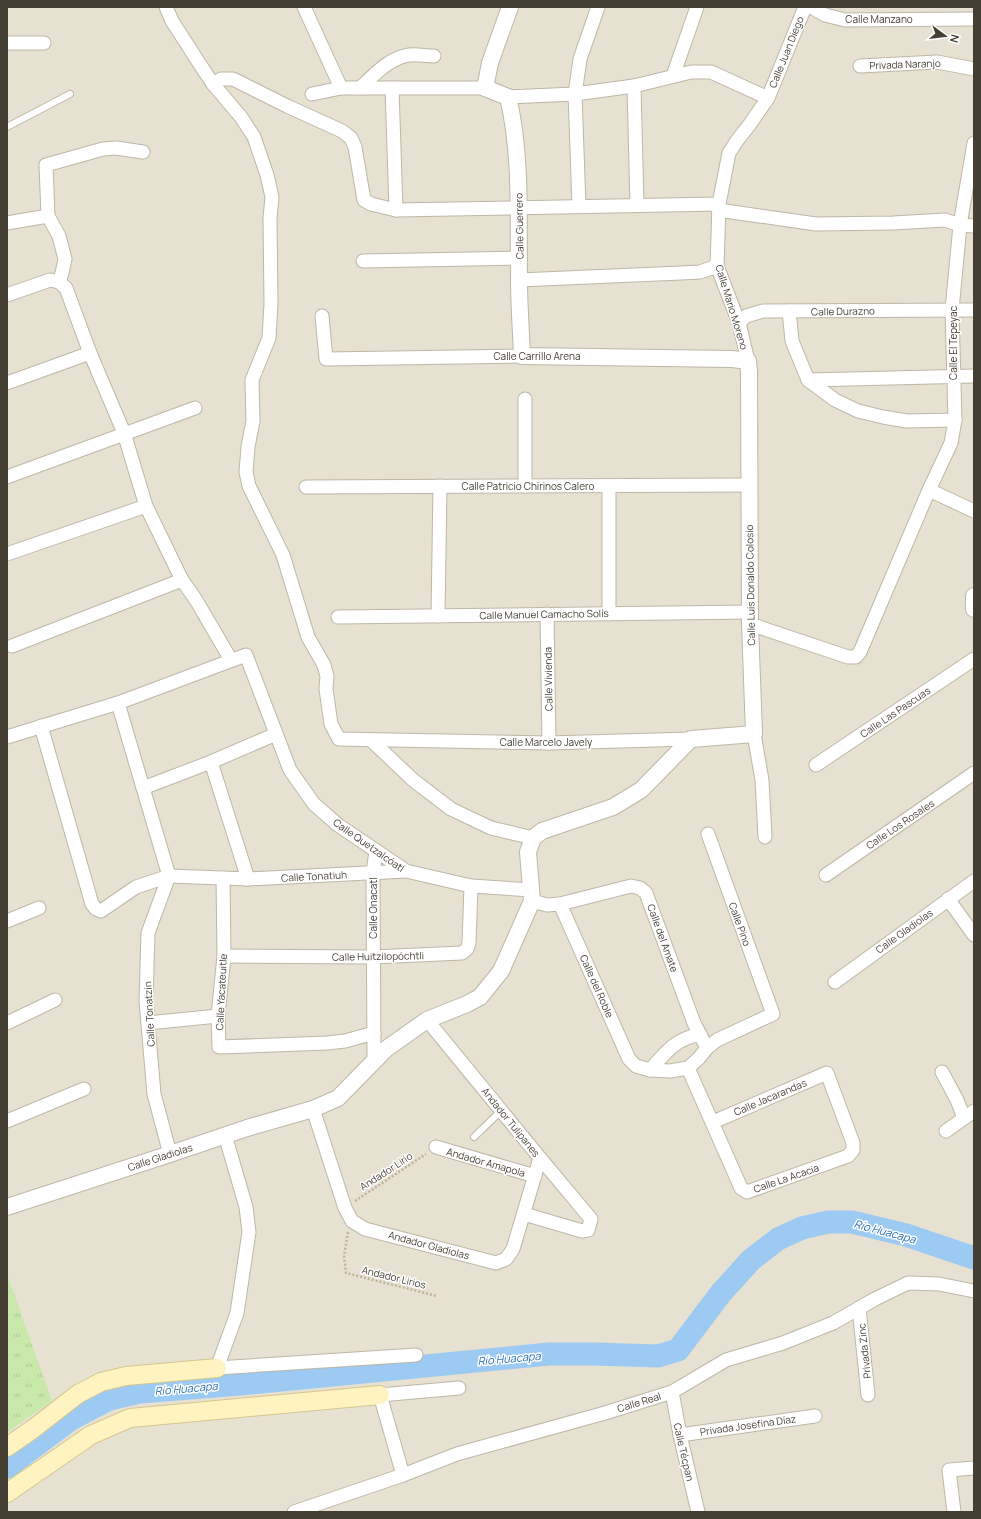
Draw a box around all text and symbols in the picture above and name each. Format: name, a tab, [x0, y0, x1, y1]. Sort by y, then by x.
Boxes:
street label: Calle Manzano	[845, 12, 913, 26]
street label: Calle Juan Diego	[765, 14, 807, 90]
north arrow	[925, 16, 965, 56]
text: N	[947, 33, 963, 45]
street label: Privada Naranjo	[869, 56, 941, 72]
street label: Calle Guerrero	[511, 193, 527, 259]
street label: Calle Mario Moreno	[712, 263, 752, 351]
street label: Calle Durazno	[811, 303, 875, 319]
street label: Calle El Tepeyac	[946, 306, 960, 380]
street label: Calle Carrillo Arena	[493, 349, 581, 363]
street label: Calle Patricio Chirinos Calero	[462, 479, 595, 493]
street label: Calle Luis Donaldo Colosio	[742, 524, 758, 646]
street label: Calle Manuel Camacho Solís	[479, 606, 609, 622]
street label: Calle Vivienda	[540, 647, 556, 711]
street label: Calle Las Pascuas	[857, 683, 933, 741]
street label: Calle Marcelo Javely	[500, 735, 593, 749]
street label: Calle Los Rosales	[863, 796, 937, 852]
street label: Calle Quetzalcóatl	[330, 815, 408, 875]
street label: Calle Tonatiuh	[281, 867, 347, 885]
street label: Calle Onacatl	[366, 877, 380, 939]
street label: Calle Pino	[726, 900, 754, 948]
street label: Calle del Amate	[644, 902, 682, 974]
street label: Calle Gladiolas	[873, 906, 935, 956]
street label: Calle Huitzilopóchtli	[332, 948, 424, 964]
street label: Calle del Roble	[577, 952, 617, 1020]
street label: Calle Yacateuitle	[212, 953, 230, 1031]
street label: Calle Tonatzin	[140, 981, 158, 1047]
street label: Calle Jacarandas	[731, 1075, 809, 1119]
street label: Andador Tulipanes	[479, 1084, 543, 1160]
street label: Calle Gladiolas	[126, 1140, 194, 1174]
street label: Andador Amapola	[445, 1144, 527, 1180]
street label: Andador Lirio	[357, 1149, 415, 1193]
street label: Calle La Acacia	[751, 1160, 821, 1196]
water label: Río Huacapa	[853, 1216, 918, 1247]
street label: Andador Gladiolas	[387, 1227, 471, 1263]
street label: Andador Lirios	[360, 1262, 428, 1292]
street label: Privada Zinc	[854, 1322, 874, 1379]
water label: Río Huacapa	[477, 1348, 542, 1368]
water label: Río Huacapa	[154, 1378, 219, 1398]
street label: Calle Real	[615, 1389, 663, 1415]
street label: Privada Josefina Díaz	[699, 1411, 797, 1439]
street label: Calle Técpan	[671, 1422, 698, 1483]

